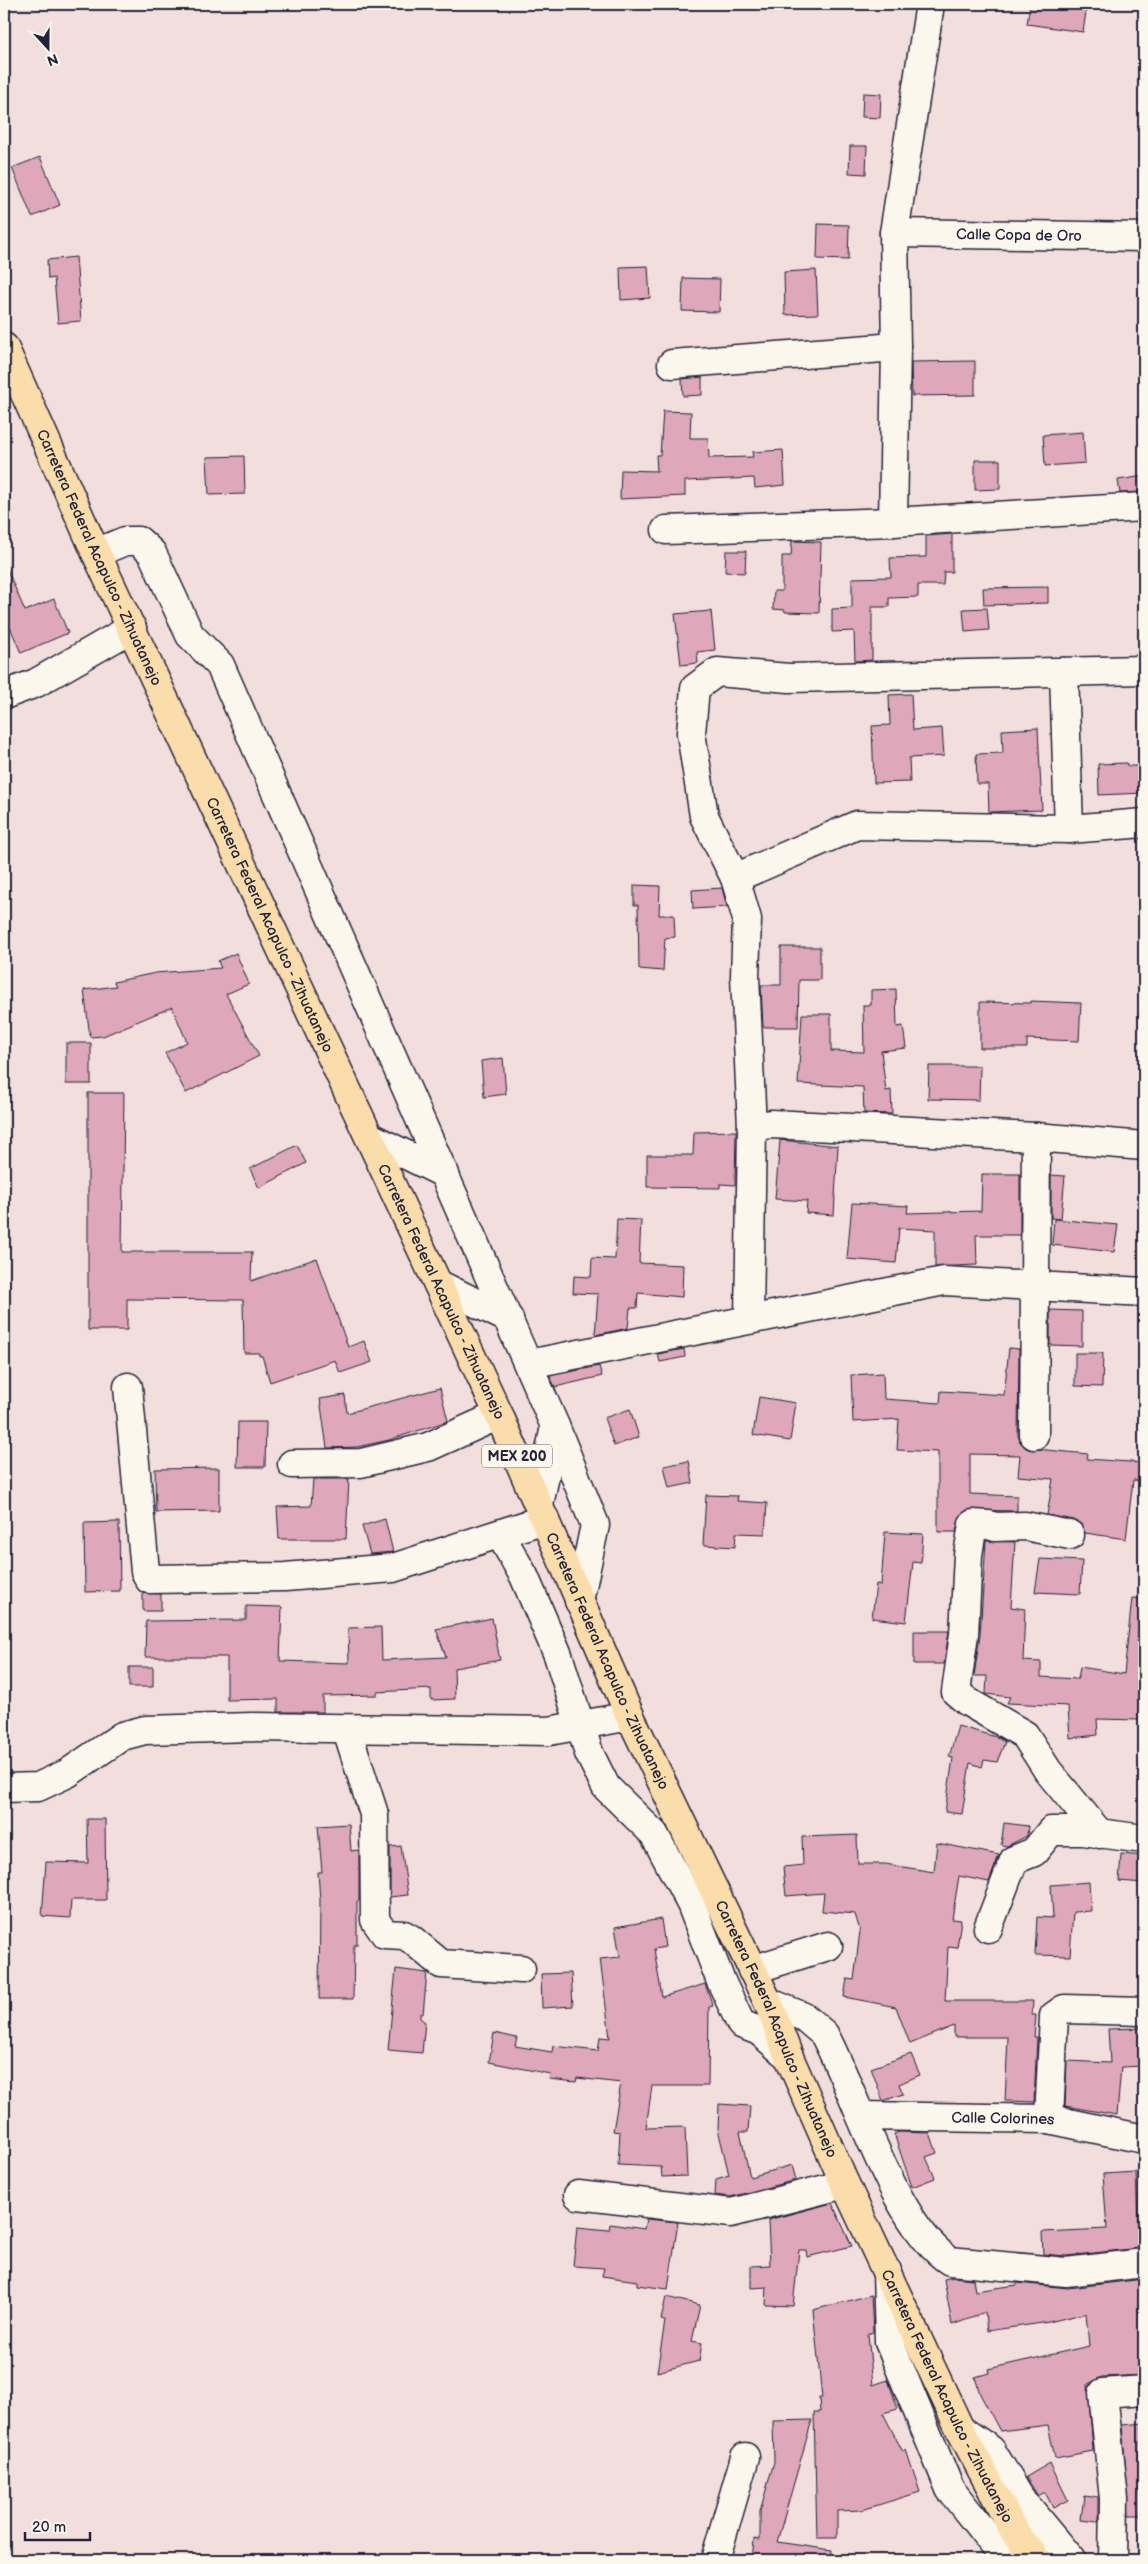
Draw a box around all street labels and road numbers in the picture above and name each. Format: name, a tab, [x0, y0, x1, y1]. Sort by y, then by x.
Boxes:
street label: Calle Copa de Oro	[956, 225, 1082, 246]
street label: Carretera Federal Acapulco - Zihuatanejo	[32, 427, 166, 689]
street label: Carretera Federal Acapulco - Zihuatanejo	[202, 794, 337, 1056]
street label: Carretera Federal Acapulco - Zihuatanejo	[373, 1161, 509, 1423]
road number: MEX 200	[482, 1444, 552, 1468]
street label: Carretera Federal Acapulco - Zihuatanejo	[541, 1530, 673, 1793]
street label: Carretera Federal Acapulco - Zihuatanejo	[710, 1897, 841, 2161]
street label: Calle Colorines	[951, 2108, 1057, 2130]
street label: Carretera Federal Acapulco - Zihuatanejo	[877, 2267, 1017, 2526]

